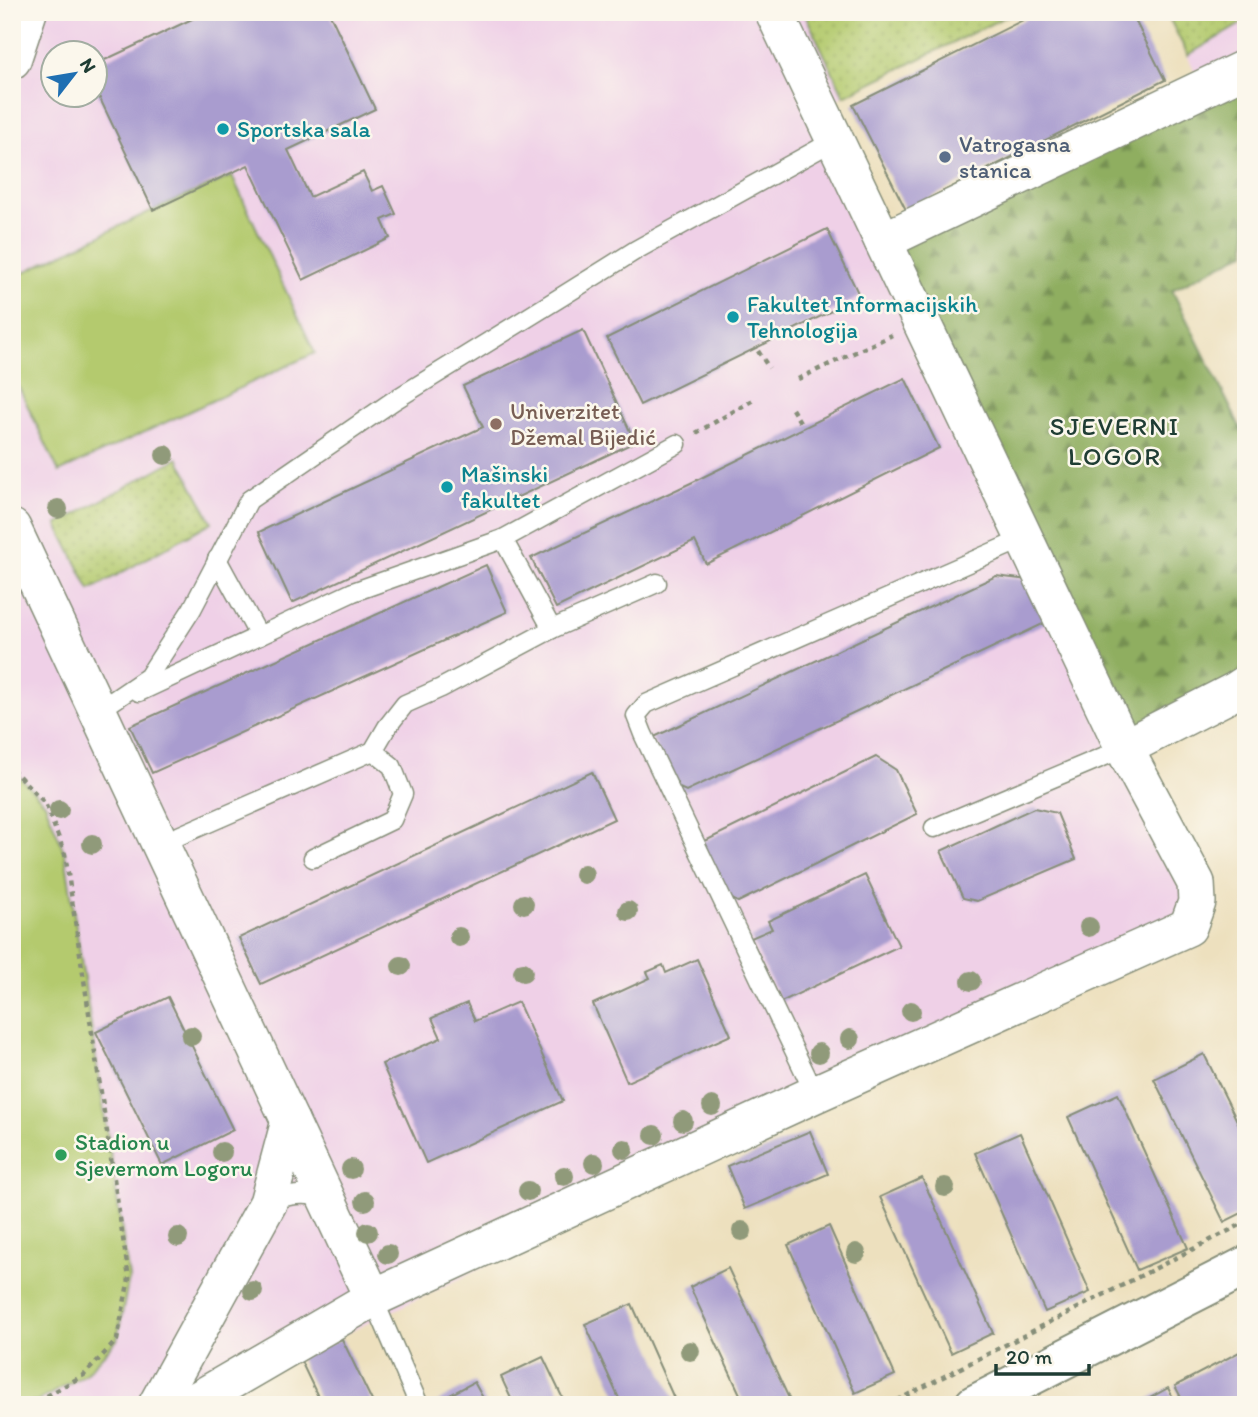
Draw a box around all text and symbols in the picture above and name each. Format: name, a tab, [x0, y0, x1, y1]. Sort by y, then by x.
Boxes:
north arrow	[38, 38, 108, 108]
text: N	[75, 54, 101, 77]
place label: Sportska sala	[237, 115, 370, 143]
marker: Sportska sala	[215, 121, 231, 137]
place label: Vatrogasna stanica	[959, 130, 1071, 184]
marker: Vatrogasna stanica	[937, 149, 953, 165]
place label: Fakultet Informacijskih Tehnologija	[747, 290, 978, 344]
marker: Fakultet Informacijskih Tehnologija	[725, 309, 741, 325]
place label: Univerzitet Džemal Bijedić	[510, 397, 656, 451]
district label: SJEVERNI LOGOR	[1050, 410, 1180, 472]
marker: Univerzitet Džemal Bijedić	[488, 416, 504, 432]
place label: Mašinski fakultet	[461, 460, 548, 514]
marker: Mašinski fakultet	[439, 479, 455, 495]
place label: Stadion u Sjevernom Logoru	[75, 1128, 253, 1182]
marker: Stadion u Sjevernom Logoru	[53, 1147, 69, 1163]
scale bar	[996, 1333, 1088, 1377]
text: 20 m	[1006, 1344, 1053, 1369]

